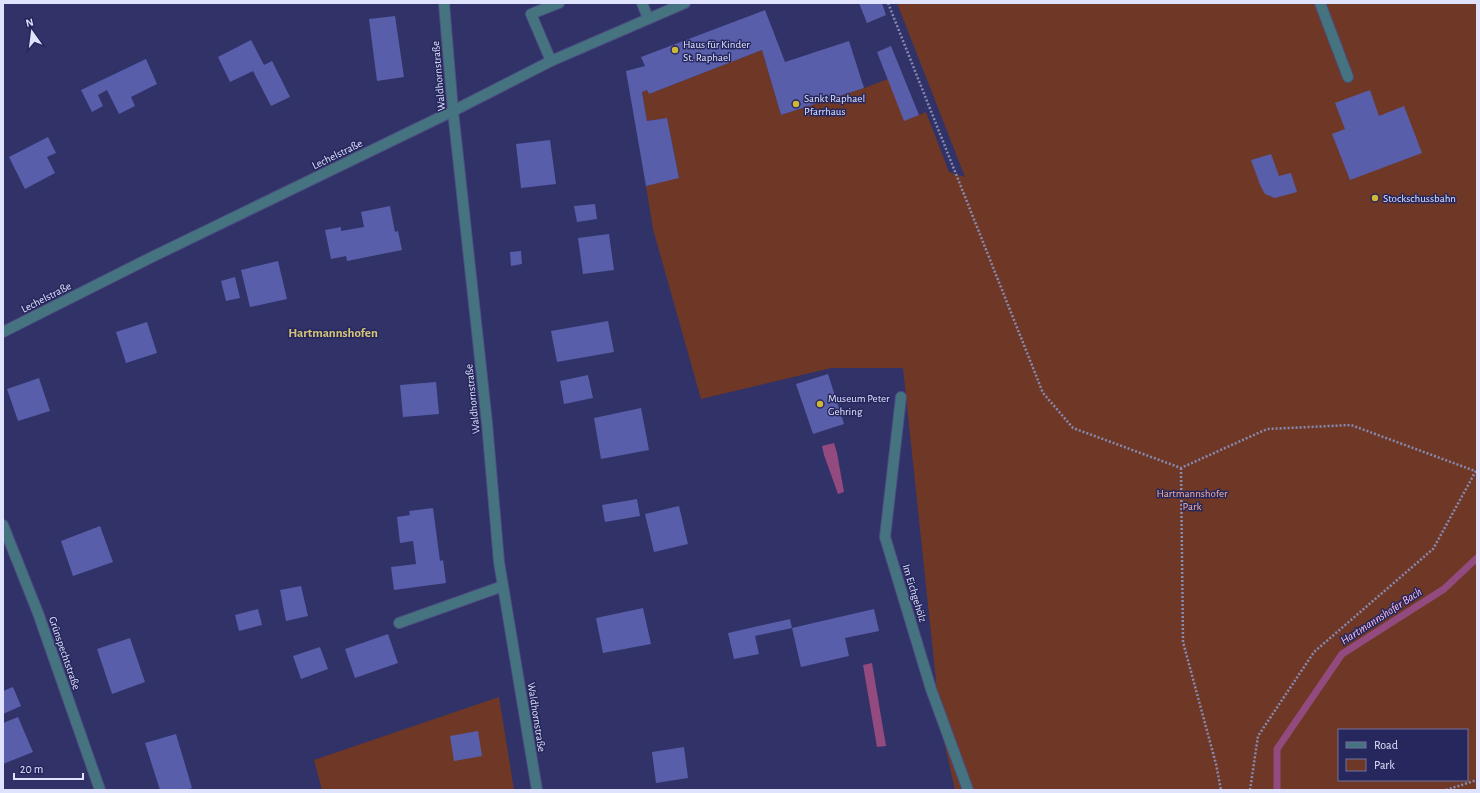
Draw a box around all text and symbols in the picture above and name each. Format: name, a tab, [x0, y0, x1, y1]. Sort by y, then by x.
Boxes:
north arrow	[12, 12, 52, 52]
text: N	[25, 17, 35, 29]
place label: Haus für Kinder St. Raphael	[683, 39, 750, 63]
street label: Waldhornstraße	[430, 40, 447, 111]
marker: Haus für Kinder St. Raphael	[670, 45, 680, 55]
place label: Sankt Raphael Pfarrhaus	[804, 93, 865, 117]
marker: Sankt Raphael Pfarrhaus	[791, 99, 801, 109]
street label: Lechelstraße	[310, 138, 364, 171]
marker: Stockschussbahn	[1370, 193, 1380, 203]
place label: Stockschussbahn	[1383, 193, 1456, 204]
street label: Lechelstraße	[19, 280, 73, 315]
district label: Hartmannshofen	[288, 327, 378, 340]
street label: Waldhornstraße	[463, 363, 482, 434]
place label: Museum Peter Gehring	[828, 393, 890, 417]
marker: Museum Peter Gehring	[815, 399, 825, 409]
park label: Hartmannshofer Park	[1156, 488, 1228, 512]
street label: Im Eichgehölz	[900, 563, 929, 624]
water label: Hartmannshofer Bach	[1338, 585, 1424, 647]
street label: Grünspechtstraße	[47, 615, 82, 691]
street label: Waldhornstraße	[526, 682, 547, 753]
legend	[1338, 729, 1468, 781]
text: Road	[1374, 739, 1398, 751]
scale bar	[14, 755, 83, 781]
text: Park	[1374, 759, 1395, 771]
text: 20 m	[20, 763, 43, 775]

